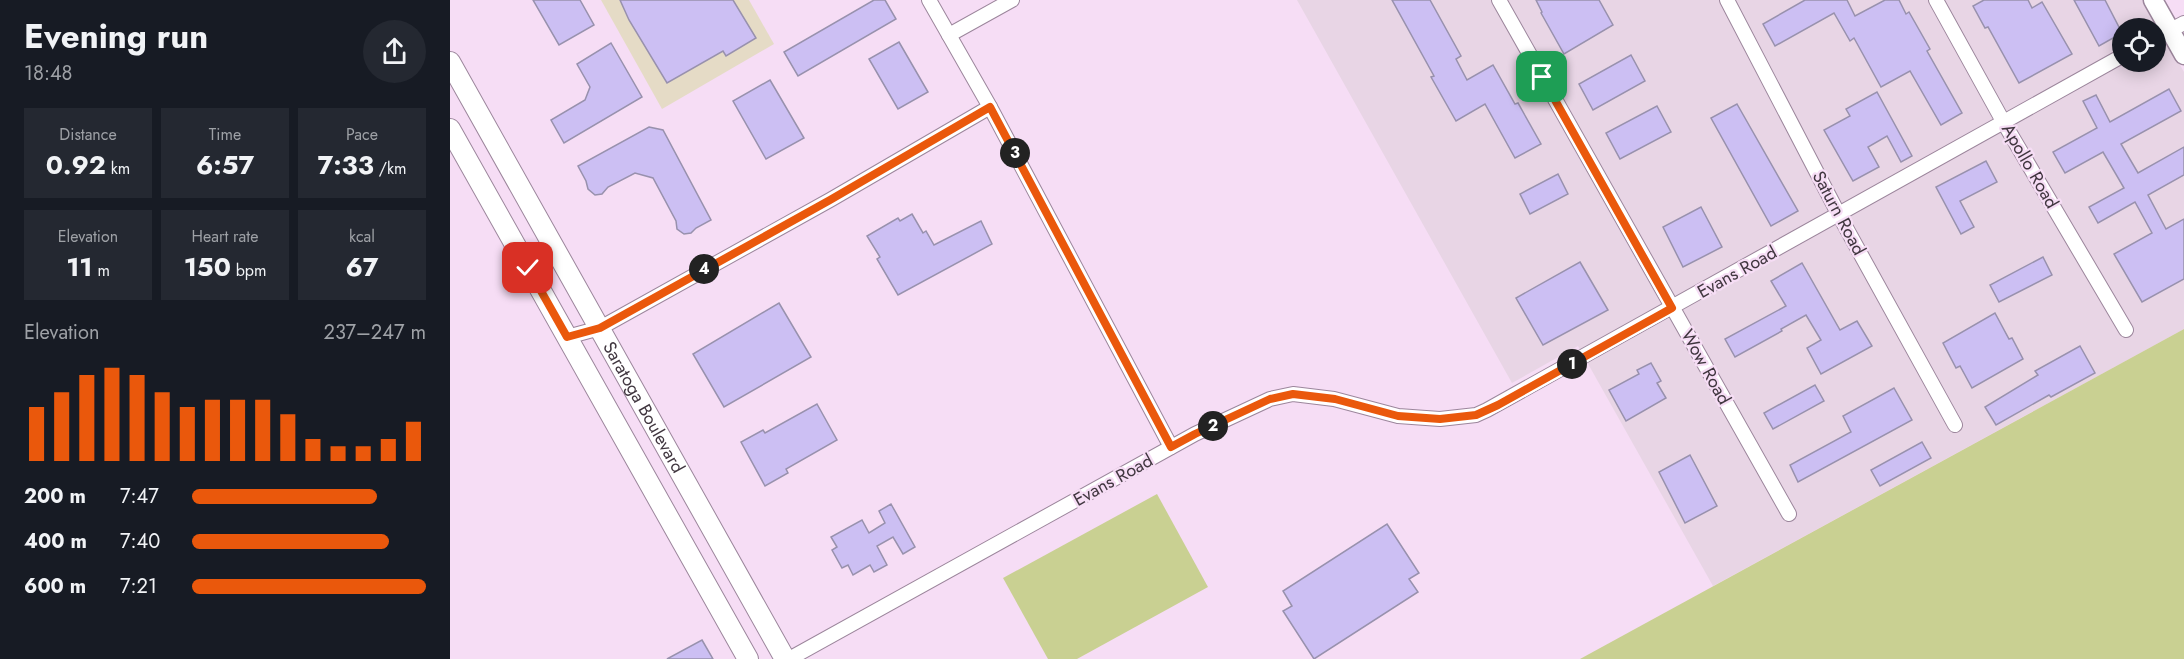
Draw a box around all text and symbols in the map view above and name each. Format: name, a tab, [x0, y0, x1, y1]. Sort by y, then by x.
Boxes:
text: Evening run	[24, 13, 208, 60]
map controls	[2112, 18, 2166, 72]
button: locate	[2112, 18, 2166, 72]
button: share	[363, 20, 426, 83]
pin	[1516, 51, 1567, 102]
text: 18:48	[24, 59, 73, 88]
icon: arrive	[1525, 60, 1558, 93]
street label: Apollo Road	[1995, 119, 2065, 213]
text: Distance	[59, 123, 117, 146]
text: Time	[209, 123, 241, 146]
text: Pace	[346, 123, 378, 146]
pin: 3	[1000, 138, 1030, 168]
text: 3	[1010, 141, 1020, 164]
text: 0.92	[46, 146, 106, 184]
text: 6:57	[196, 146, 254, 184]
text: 7:33	[318, 146, 374, 184]
text: km	[106, 157, 130, 180]
text: /km	[374, 157, 406, 180]
street label: Saturn Road	[1806, 166, 1872, 260]
text: Elevation	[58, 225, 118, 248]
text: Heart rate	[192, 225, 258, 248]
text: kcal	[349, 225, 375, 248]
street label: Evans Road	[1692, 239, 1782, 305]
pin	[502, 242, 553, 293]
text: 11	[66, 248, 93, 286]
text: 150	[184, 248, 231, 286]
text: 67	[345, 248, 379, 286]
icon: check	[511, 251, 544, 284]
pin: 4	[689, 254, 719, 284]
text: 4	[698, 257, 710, 280]
text: m	[93, 259, 110, 282]
text: bpm	[231, 259, 266, 282]
text: Elevation	[24, 318, 99, 347]
text: 237–247 m	[324, 318, 426, 347]
street label: Wow Road	[1675, 325, 1737, 409]
street label: Saratoga Boulevard	[596, 337, 691, 478]
pin: 1	[1557, 349, 1587, 379]
text: 1	[1568, 352, 1576, 375]
pin: 2	[1198, 411, 1228, 441]
text: 2	[1208, 414, 1218, 437]
street label: Evans Road	[1068, 447, 1158, 513]
text: 200 m	[24, 482, 86, 511]
text: 7:47	[120, 482, 159, 511]
text: 400 m	[24, 527, 87, 556]
text: 7:40	[120, 527, 160, 556]
text: 600 m	[24, 572, 86, 601]
text: 7:21	[120, 572, 157, 601]

